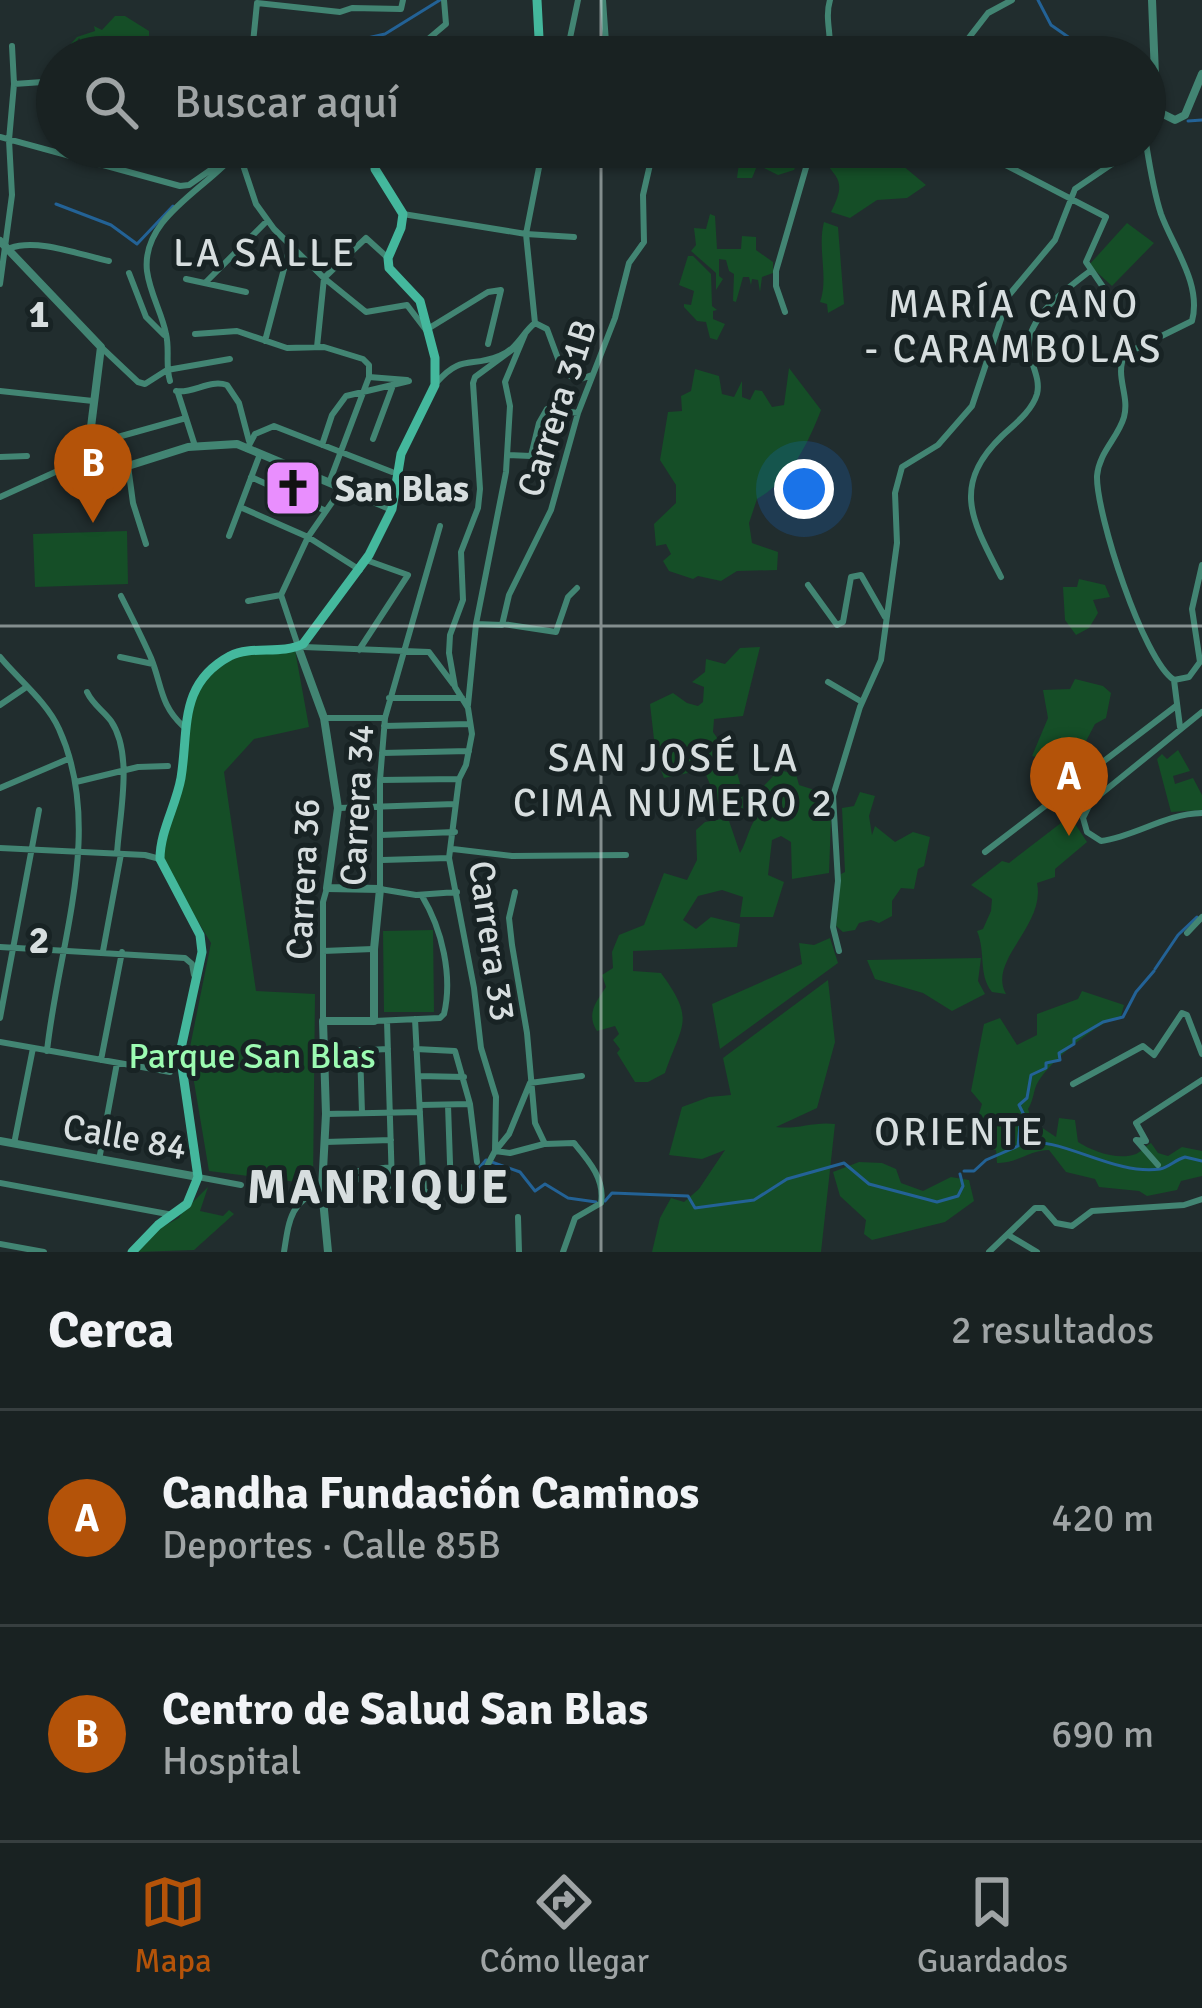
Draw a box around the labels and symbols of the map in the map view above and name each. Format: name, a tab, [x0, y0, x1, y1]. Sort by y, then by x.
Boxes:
district label: LA SALLE	[173, 229, 357, 277]
district label: MARÍA CANO - CARAMBOLAS	[865, 280, 1163, 373]
text: 1	[28, 290, 50, 338]
street label: Carrera 31B	[508, 314, 607, 503]
pin: B	[54, 424, 132, 523]
church icon: San Blas	[262, 457, 324, 519]
your location	[774, 459, 834, 519]
place label: San Blas	[335, 467, 469, 512]
street label: Carrera 34	[331, 723, 384, 887]
district label: SAN JOSÉ LA CIMA NUMERO 2	[513, 734, 835, 827]
pin: A	[1030, 737, 1108, 836]
street label: Carrera 36	[277, 797, 330, 961]
street label: Carrera 33	[458, 858, 525, 1024]
text: 2	[28, 916, 50, 964]
park label: Parque San Blas	[128, 1034, 376, 1079]
street label: Calle 84	[59, 1104, 190, 1170]
district label: ORIENTE	[874, 1108, 1046, 1156]
district label: MANRIQUE	[247, 1158, 511, 1217]

